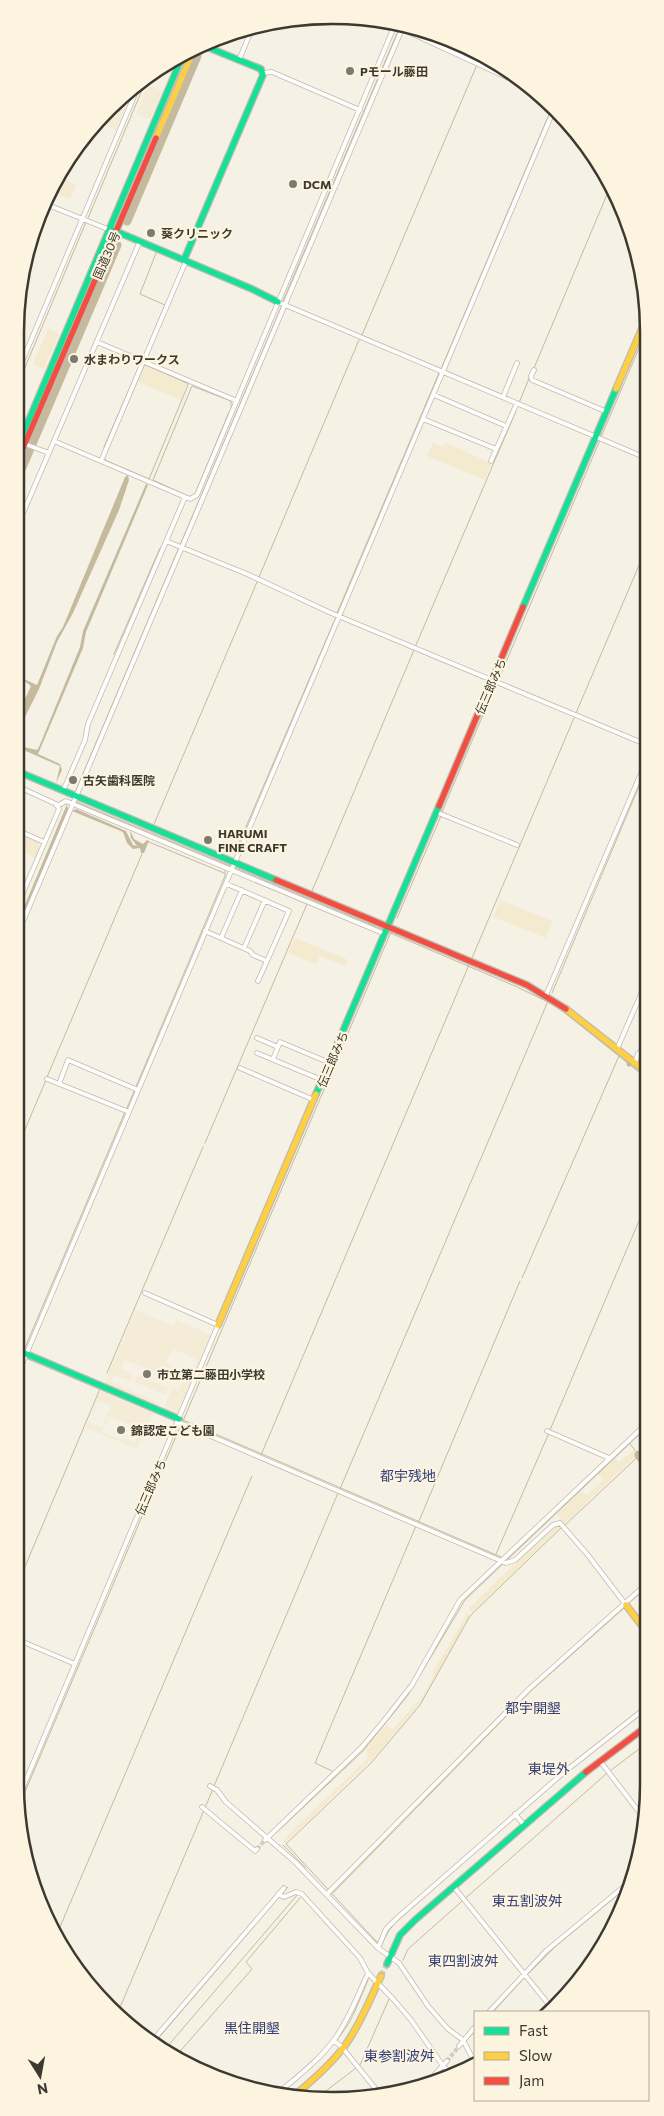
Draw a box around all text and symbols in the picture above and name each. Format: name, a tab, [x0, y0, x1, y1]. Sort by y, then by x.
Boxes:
place label: Pモール藤田	[360, 64, 428, 78]
marker: Pモール藤田	[344, 65, 356, 77]
place label: DCM	[303, 177, 332, 191]
marker: DCM	[287, 178, 299, 190]
place label: 葵クリニック	[161, 226, 233, 240]
marker: 葵クリニック	[145, 227, 157, 239]
street label: 国道30号	[90, 229, 122, 281]
place label: 水まわりワークス	[84, 352, 180, 366]
marker: 水まわりワークス	[68, 353, 80, 365]
street label: 伝三郎みち	[472, 656, 508, 716]
place label: 古矢歯科医院	[83, 773, 155, 787]
marker: 古矢歯科医院	[67, 774, 79, 786]
place label: HARUMI FINE CRAFT	[218, 826, 287, 854]
marker: HARUMI FINE CRAFT	[202, 834, 214, 846]
street label: 伝三郎みち	[314, 1029, 350, 1089]
place label: 市立第二藤田小学校	[157, 1367, 265, 1381]
marker: 市立第二藤田小学校	[141, 1368, 153, 1380]
place label: 錦認定こども園	[130, 1423, 215, 1437]
marker: 錦認定こども園	[115, 1424, 127, 1436]
street label: 伝三郎みち	[132, 1457, 168, 1517]
district label: 都宇残地	[380, 1467, 436, 1484]
district label: 都宇開墾	[505, 1699, 561, 1716]
district label: 東堤外	[528, 1760, 570, 1777]
district label: 東五割波舛	[492, 1892, 562, 1909]
district label: 東四割波舛	[428, 1952, 498, 1969]
legend	[474, 2011, 649, 2101]
district label: 黒住開墾	[224, 2019, 280, 2036]
text: Fast	[519, 2021, 548, 2039]
text: Slow	[519, 2046, 552, 2064]
district label: 東参割波舛	[364, 2047, 434, 2064]
north arrow	[15, 2051, 65, 2101]
text: Jam	[519, 2071, 544, 2089]
text: N	[36, 2080, 49, 2099]

